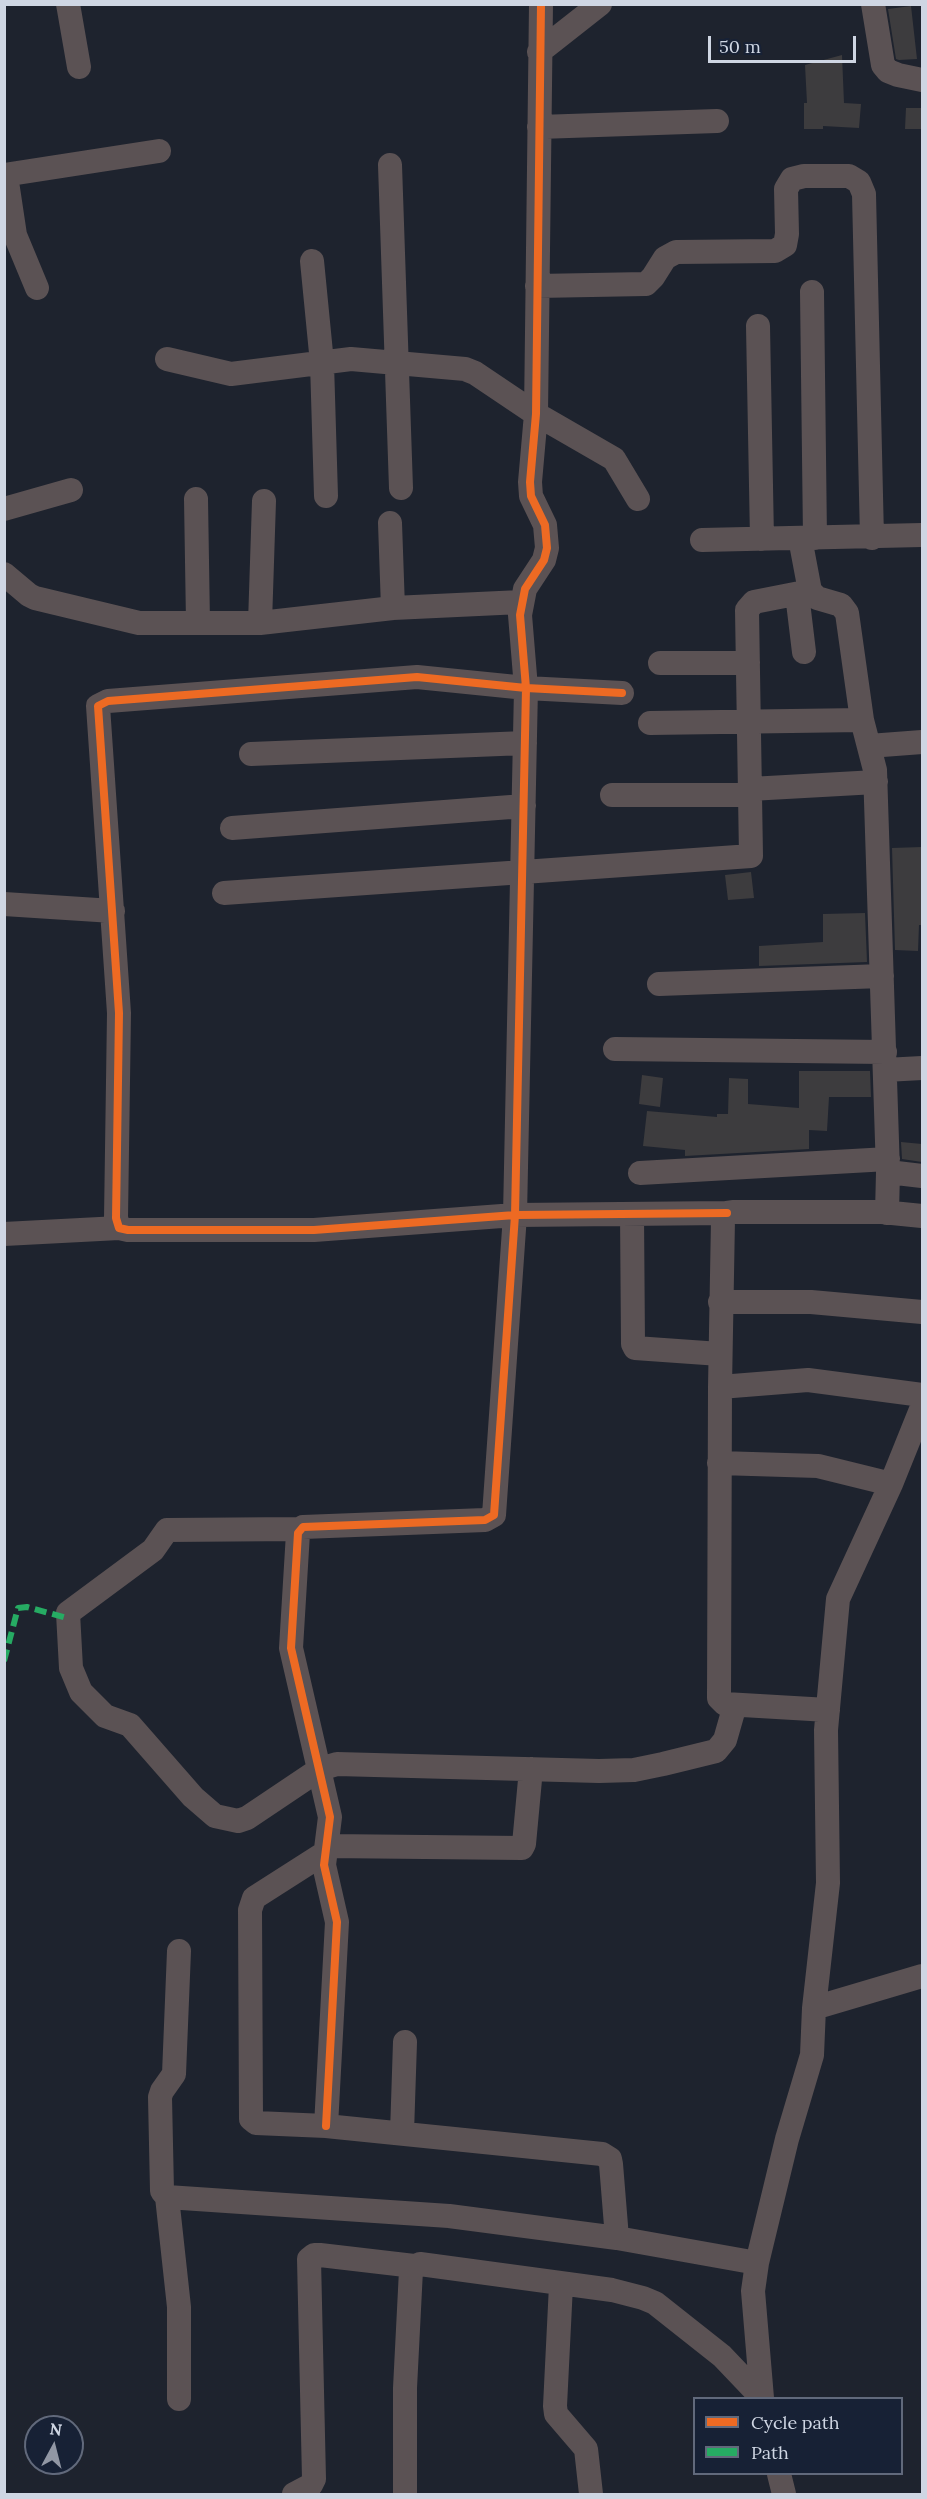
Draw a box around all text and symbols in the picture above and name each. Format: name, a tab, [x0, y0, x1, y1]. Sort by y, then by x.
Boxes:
scale bar	[711, 24, 860, 62]
text: 50 m	[719, 35, 761, 58]
legend	[693, 2397, 903, 2475]
text: Cycle path	[751, 2411, 840, 2434]
north arrow	[24, 2415, 84, 2475]
text: N	[49, 2418, 63, 2440]
text: Path	[751, 2441, 789, 2464]

